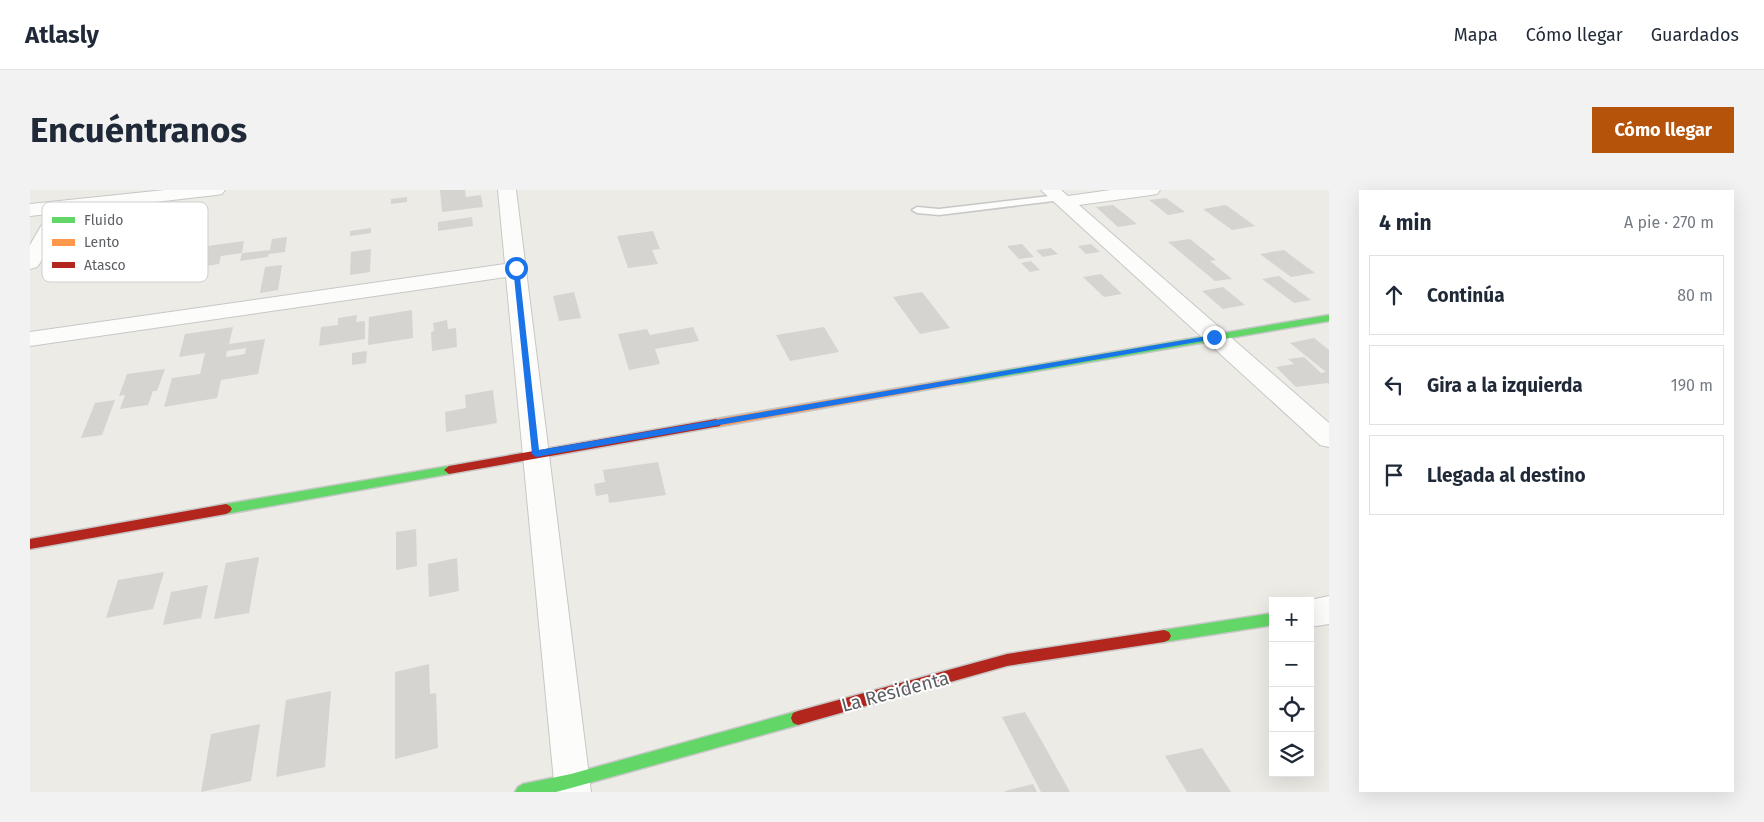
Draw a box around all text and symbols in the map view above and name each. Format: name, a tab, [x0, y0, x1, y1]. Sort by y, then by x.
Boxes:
text: Atlasly	[25, 21, 99, 49]
text: Mapa	[1454, 24, 1498, 46]
text: Cómo llegar	[1526, 24, 1623, 46]
text: Guardados	[1651, 24, 1739, 46]
button: Cómo llegar	[1592, 107, 1734, 153]
text: Encuéntranos	[30, 109, 247, 151]
legend	[42, 202, 208, 282]
text: 4 min	[1379, 210, 1432, 236]
text: Fluido	[84, 212, 123, 229]
text: A pie · 270 m	[1624, 213, 1714, 232]
text: Lento	[84, 234, 119, 251]
text: Atasco	[84, 257, 126, 274]
route start	[505, 257, 528, 280]
icon: ahead	[1380, 281, 1408, 309]
text: Continúa	[1427, 284, 1505, 307]
text: 80 m	[1677, 286, 1713, 305]
route end	[1203, 326, 1226, 349]
icon: left	[1380, 371, 1408, 399]
text: Gira a la izquierda	[1427, 374, 1583, 397]
text: 190 m	[1671, 376, 1713, 395]
icon: arrive	[1380, 461, 1408, 489]
text: Llegada al destino	[1427, 464, 1586, 487]
map controls	[1269, 597, 1314, 777]
button: +	[1269, 597, 1314, 642]
button: −	[1269, 642, 1314, 687]
street label: La Residenta	[839, 666, 951, 717]
button: locate	[1269, 687, 1314, 732]
button: layers	[1269, 732, 1314, 777]

